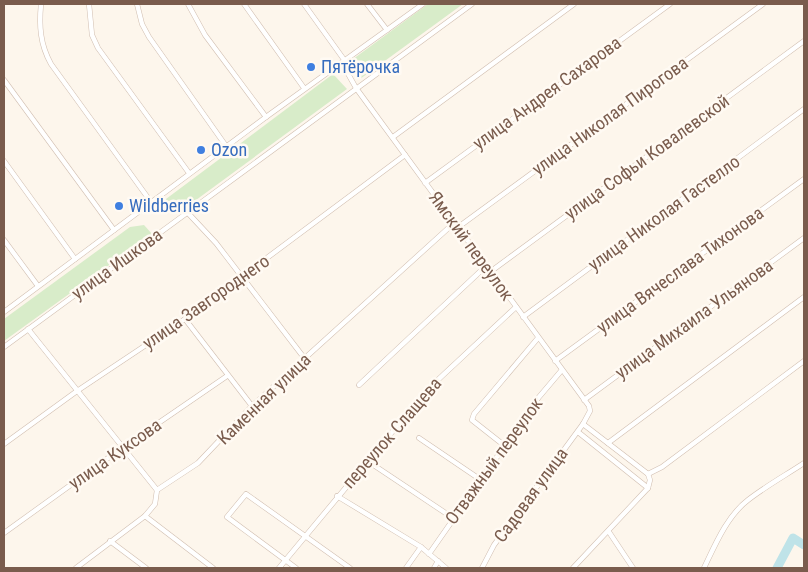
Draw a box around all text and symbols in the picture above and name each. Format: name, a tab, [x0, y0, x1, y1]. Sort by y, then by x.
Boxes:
street label: улица Андрея Сахарова	[469, 32, 625, 153]
street label: улица Николая Пирогова	[528, 52, 692, 179]
place label: Пятёрочка	[321, 56, 400, 77]
marker: Пятёрочка	[305, 61, 317, 73]
street label: улица Софьи Ковалевской	[560, 90, 733, 223]
place label: Ozon	[211, 139, 247, 160]
marker: Ozon	[195, 144, 207, 156]
street label: улица Николая Гастелло	[584, 150, 744, 275]
street label: Ямский переулок	[425, 187, 518, 305]
place label: Wildberries	[129, 195, 209, 216]
marker: Wildberries	[113, 200, 125, 212]
street label: улица Вячеслава Тихонова	[592, 202, 767, 337]
street label: улица Ишкова	[67, 224, 166, 303]
street label: улица Завгороднего	[138, 250, 273, 353]
street label: улица Михаила Ульянова	[611, 254, 777, 383]
street label: Каменная улица	[212, 349, 315, 449]
street label: переулок Слащева	[338, 373, 446, 492]
street label: Отважный переулок	[441, 393, 547, 528]
street label: улица Куксова	[64, 414, 165, 493]
street label: Садовая улица	[489, 443, 572, 546]

